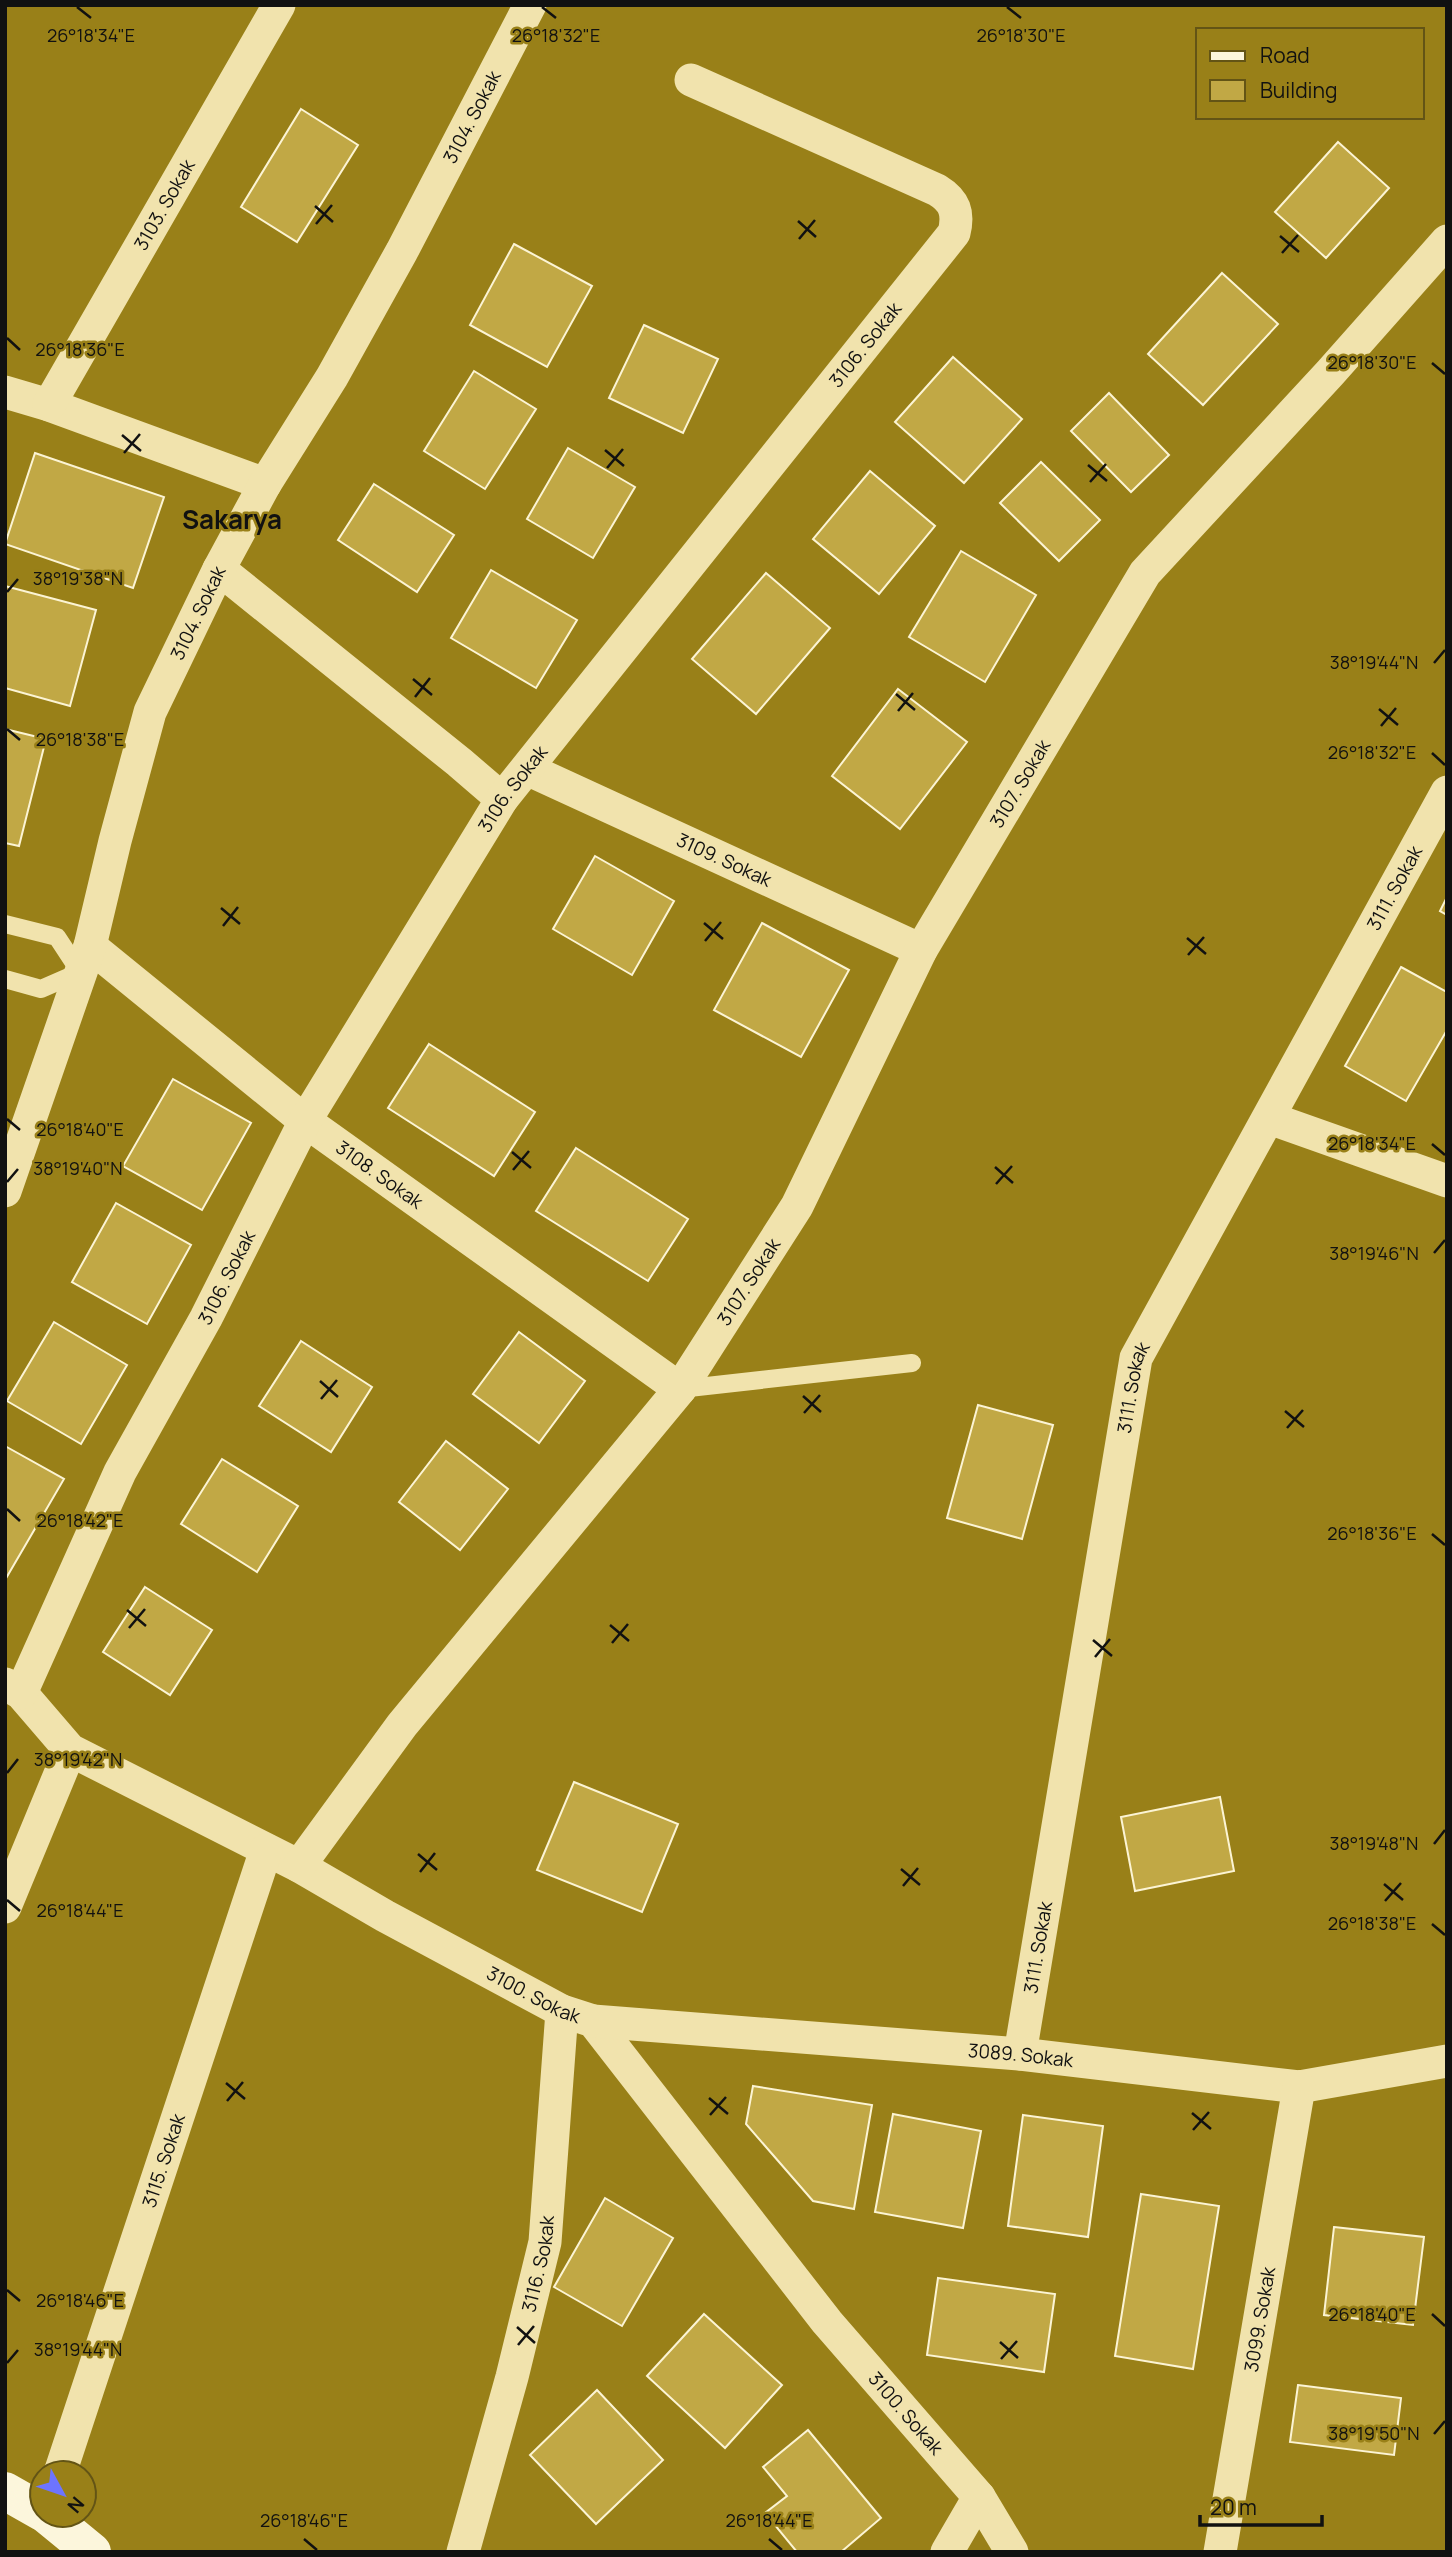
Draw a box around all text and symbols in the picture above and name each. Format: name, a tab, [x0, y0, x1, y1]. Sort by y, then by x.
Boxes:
text: 26°18'34"E	[47, 23, 135, 47]
text: 26°18'32"E	[512, 23, 600, 47]
text: 26°18'30"E	[976, 23, 1066, 47]
legend	[1196, 28, 1424, 119]
text: Road	[1260, 41, 1310, 69]
street label: 3104. Sokak	[437, 65, 507, 168]
text: Building	[1260, 76, 1337, 104]
street label: 3103. Sokak	[128, 154, 201, 255]
street label: 3106. Sokak	[823, 296, 907, 393]
text: 26°18'36"E	[35, 337, 125, 361]
text: 26°18'30"E	[1327, 350, 1417, 374]
district label: Sakarya	[182, 501, 282, 537]
street label: 3104. Sokak	[164, 561, 232, 664]
text: 38°19'38"N	[33, 566, 123, 590]
text: 38°19'44"N	[1330, 650, 1418, 674]
text: 26°18'38"E	[36, 727, 124, 751]
street label: 3107. Sokak	[983, 734, 1057, 833]
street label: 3106. Sokak	[472, 739, 553, 837]
text: 26°18'32"E	[1328, 740, 1416, 764]
street label: 3109. Sokak	[672, 826, 776, 893]
street label: 3111. Sokak	[1361, 840, 1428, 935]
text: 26°18'40"E	[36, 1117, 124, 1141]
text: 26°18'34"E	[1328, 1131, 1416, 1155]
street label: 3108. Sokak	[331, 1134, 429, 1215]
text: 38°19'40"N	[33, 1156, 123, 1180]
street label: 3106. Sokak	[192, 1225, 261, 1329]
street label: 3107. Sokak	[711, 1233, 786, 1330]
text: 38°19'46"N	[1329, 1241, 1419, 1265]
street label: 3111. Sokak	[1111, 1336, 1156, 1435]
text: 26°18'42"E	[37, 1508, 123, 1532]
text: 26°18'36"E	[1327, 1521, 1417, 1545]
text: 38°19'42"N	[34, 1747, 122, 1771]
text: 38°19'48"N	[1330, 1831, 1418, 1855]
text: 26°18'44"E	[37, 1898, 123, 1922]
street label: 3111. Sokak	[1017, 1899, 1058, 1996]
text: 26°18'38"E	[1328, 1911, 1416, 1935]
street label: 3100. Sokak	[482, 1960, 584, 2029]
street label: 3089. Sokak	[967, 2037, 1075, 2073]
street label: 3115. Sokak	[136, 2110, 191, 2211]
street label: 3116. Sokak	[515, 2214, 560, 2315]
street label: 3099. Sokak	[1238, 2264, 1281, 2374]
text: 26°18'46"E	[36, 2288, 124, 2312]
text: 26°18'40"E	[1328, 2302, 1416, 2326]
text: 38°19'44"N	[34, 2337, 122, 2361]
street label: 3100. Sokak	[863, 2366, 950, 2461]
text: 38°19'50"N	[1328, 2421, 1420, 2445]
north arrow	[28, 2459, 98, 2529]
scale bar	[1200, 2484, 1322, 2528]
text: N	[62, 2491, 90, 2519]
text: 20 m	[1210, 2493, 1257, 2521]
text: 26°18'46"E	[260, 2508, 348, 2532]
text: 26°18'44"E	[726, 2508, 812, 2532]

